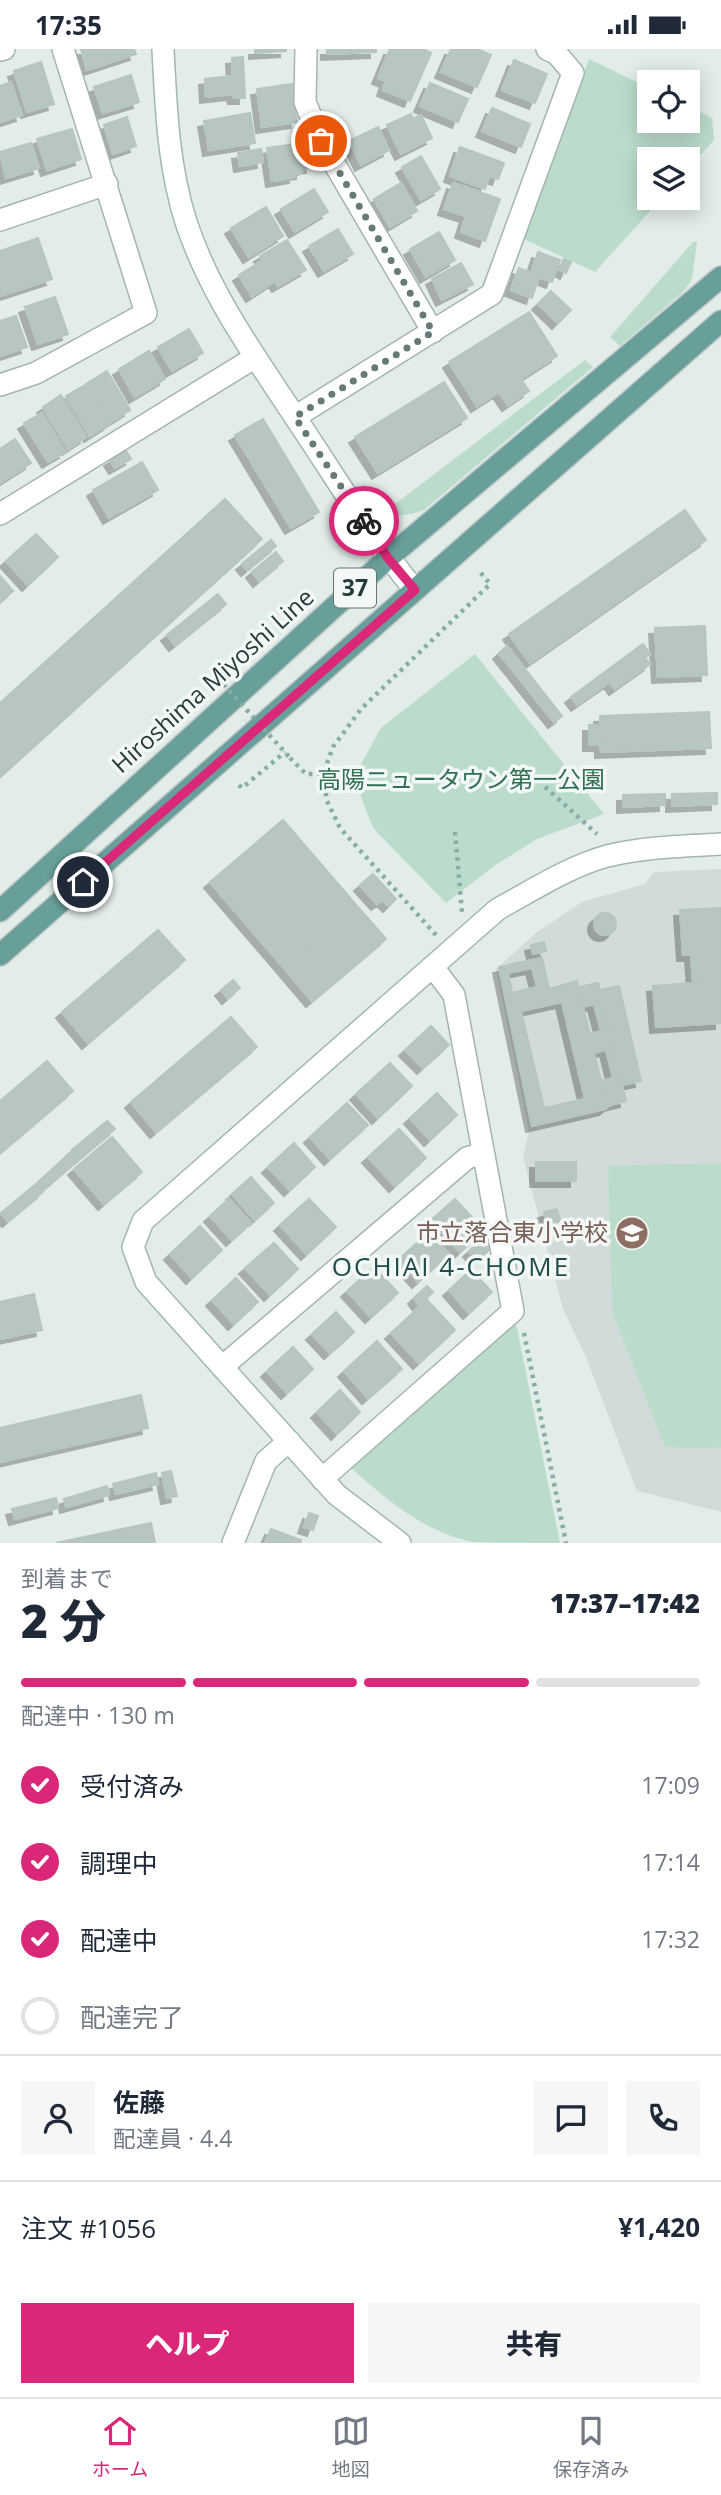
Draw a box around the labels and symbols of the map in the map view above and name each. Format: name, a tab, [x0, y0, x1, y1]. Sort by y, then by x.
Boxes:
pin	[291, 111, 351, 171]
courier	[329, 486, 399, 556]
road number: 37	[334, 569, 376, 607]
street label: Hiroshima Miyoshi Line	[104, 580, 320, 780]
park label: 高陽ニュータウン第一公園	[317, 762, 605, 795]
pin	[53, 852, 113, 912]
school or university icon: 市立落合東小学校	[613, 1214, 651, 1252]
place label: 市立落合東小学校	[416, 1215, 608, 1248]
district label: OCHIAI 4-CHOME	[332, 1248, 570, 1284]

